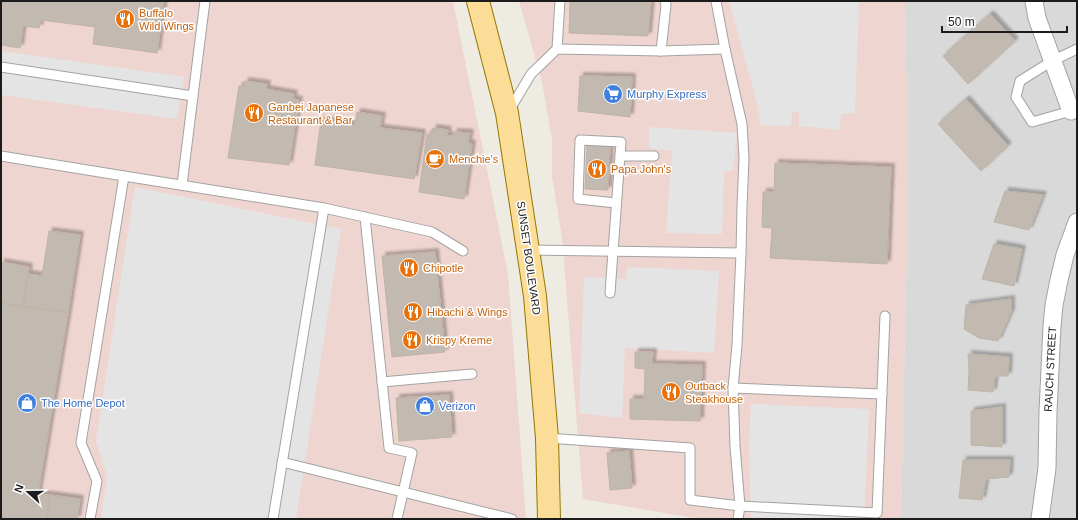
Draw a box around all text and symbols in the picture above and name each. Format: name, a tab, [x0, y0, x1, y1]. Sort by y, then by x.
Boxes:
place label: Buffalo Wild Wings	[139, 7, 195, 32]
restaurant icon: Buffalo Wild Wings	[114, 8, 136, 30]
scale bar	[942, 8, 1067, 34]
text: 50 m	[948, 15, 975, 29]
supermarket icon: Murphy Express	[602, 83, 624, 105]
place label: Murphy Express	[627, 88, 707, 100]
place label: Ganbei Japanese Restaurant & Bar	[268, 101, 354, 126]
restaurant icon: Ganbei Japanese Restaurant & Bar	[243, 102, 265, 124]
cafe icon: Menchie's	[424, 148, 446, 170]
place label: Menchie's	[449, 153, 499, 165]
restaurant icon: Papa John's	[586, 158, 608, 180]
place label: Papa John's	[611, 163, 672, 175]
street label: SUNSET BOULEVARD	[515, 200, 543, 316]
restaurant icon: Chipotle	[398, 257, 420, 279]
place label: Chipotle	[423, 262, 463, 274]
restaurant icon: Hibachi & Wings	[402, 301, 424, 323]
place label: Hibachi & Wings	[427, 306, 508, 318]
street label: RAUCH STREET	[1042, 326, 1058, 412]
restaurant icon: Krispy Kreme	[401, 329, 423, 351]
place label: Krispy Kreme	[426, 334, 492, 346]
place label: Outback Steakhouse	[685, 380, 743, 405]
restaurant icon: Outback Steakhouse	[660, 381, 682, 403]
shop icon: The Home Depot	[16, 392, 38, 414]
shop icon: Verizon	[414, 395, 436, 417]
place label: The Home Depot	[41, 397, 125, 409]
place label: Verizon	[439, 400, 476, 412]
north arrow	[8, 472, 48, 512]
text: N	[12, 483, 26, 494]

